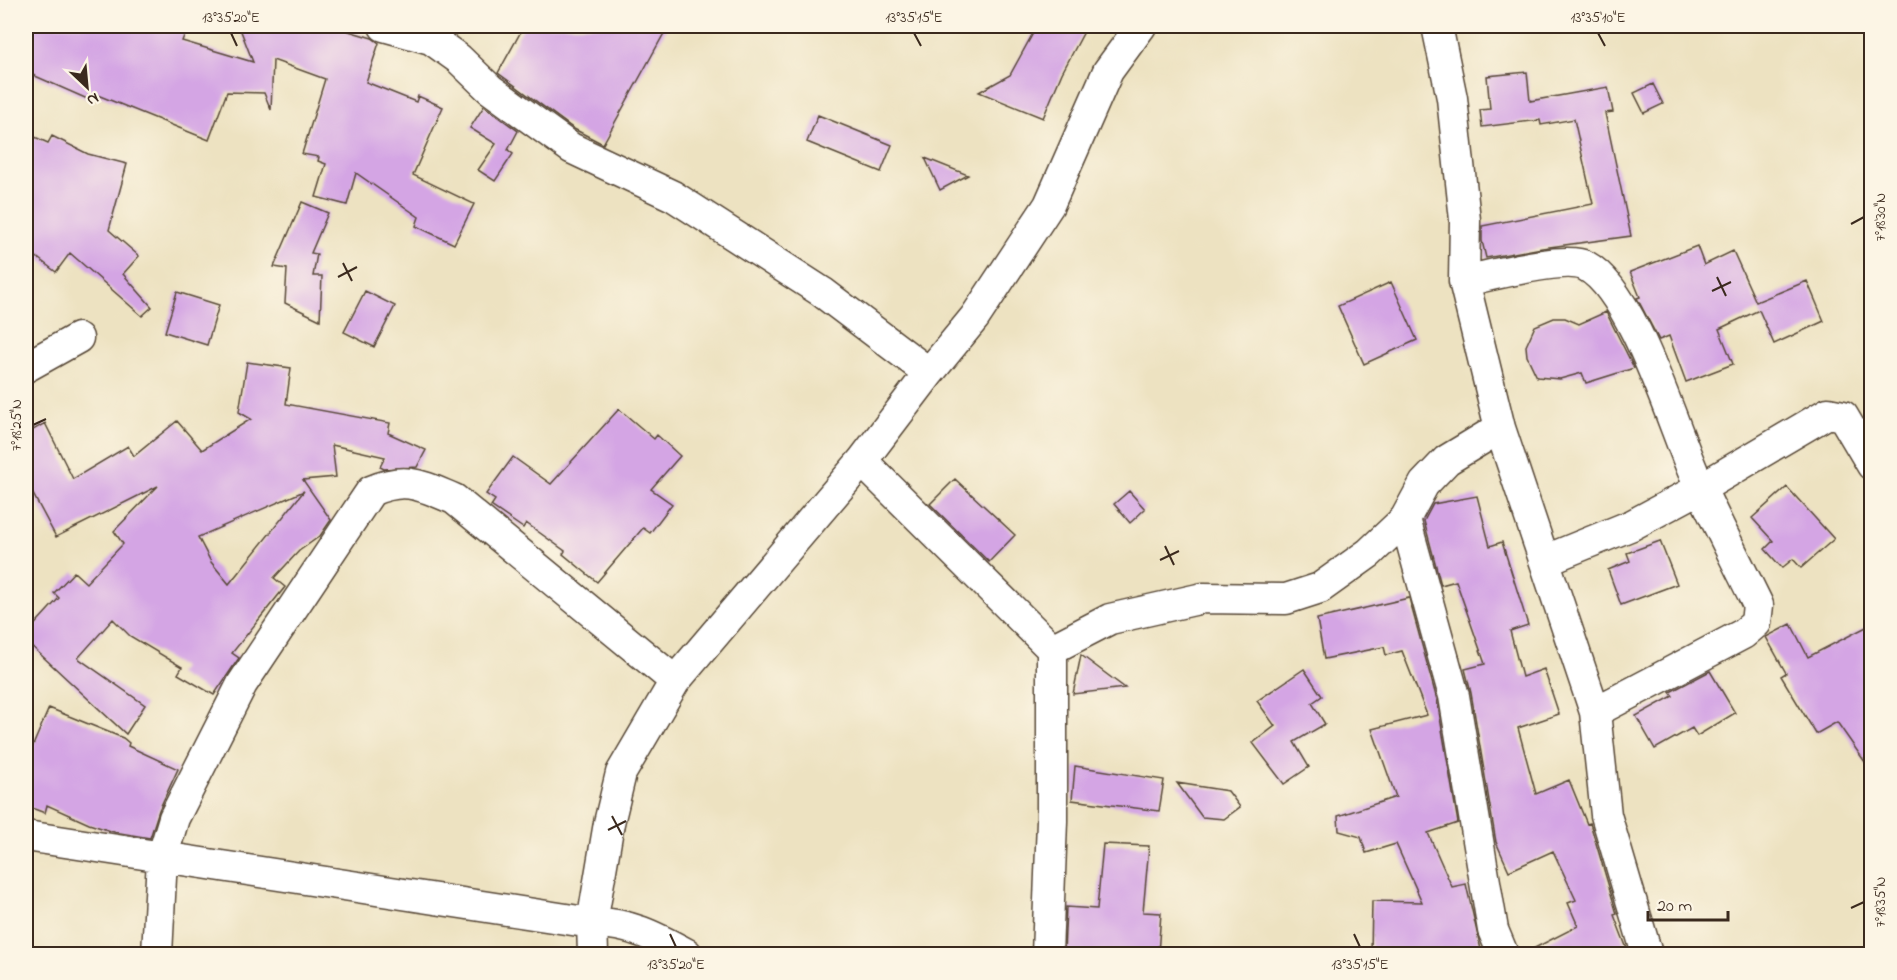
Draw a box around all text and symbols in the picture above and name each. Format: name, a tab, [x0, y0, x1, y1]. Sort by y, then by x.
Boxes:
text: 13°35'20"E	[202, 7, 260, 29]
text: 13°35'15"E	[885, 7, 943, 29]
text: 13°35'10"E	[1570, 7, 1626, 29]
north arrow	[57, 57, 117, 117]
text: N	[82, 86, 103, 112]
text: 7°18'30"N	[1870, 193, 1892, 241]
text: 7°18'25"N	[6, 399, 28, 451]
text: 7°18'35"N	[1870, 877, 1892, 927]
scale bar	[1648, 884, 1728, 922]
text: 20 m	[1657, 894, 1692, 920]
text: 13°35'20"E	[647, 954, 705, 976]
text: 13°35'15"E	[1331, 954, 1389, 976]

